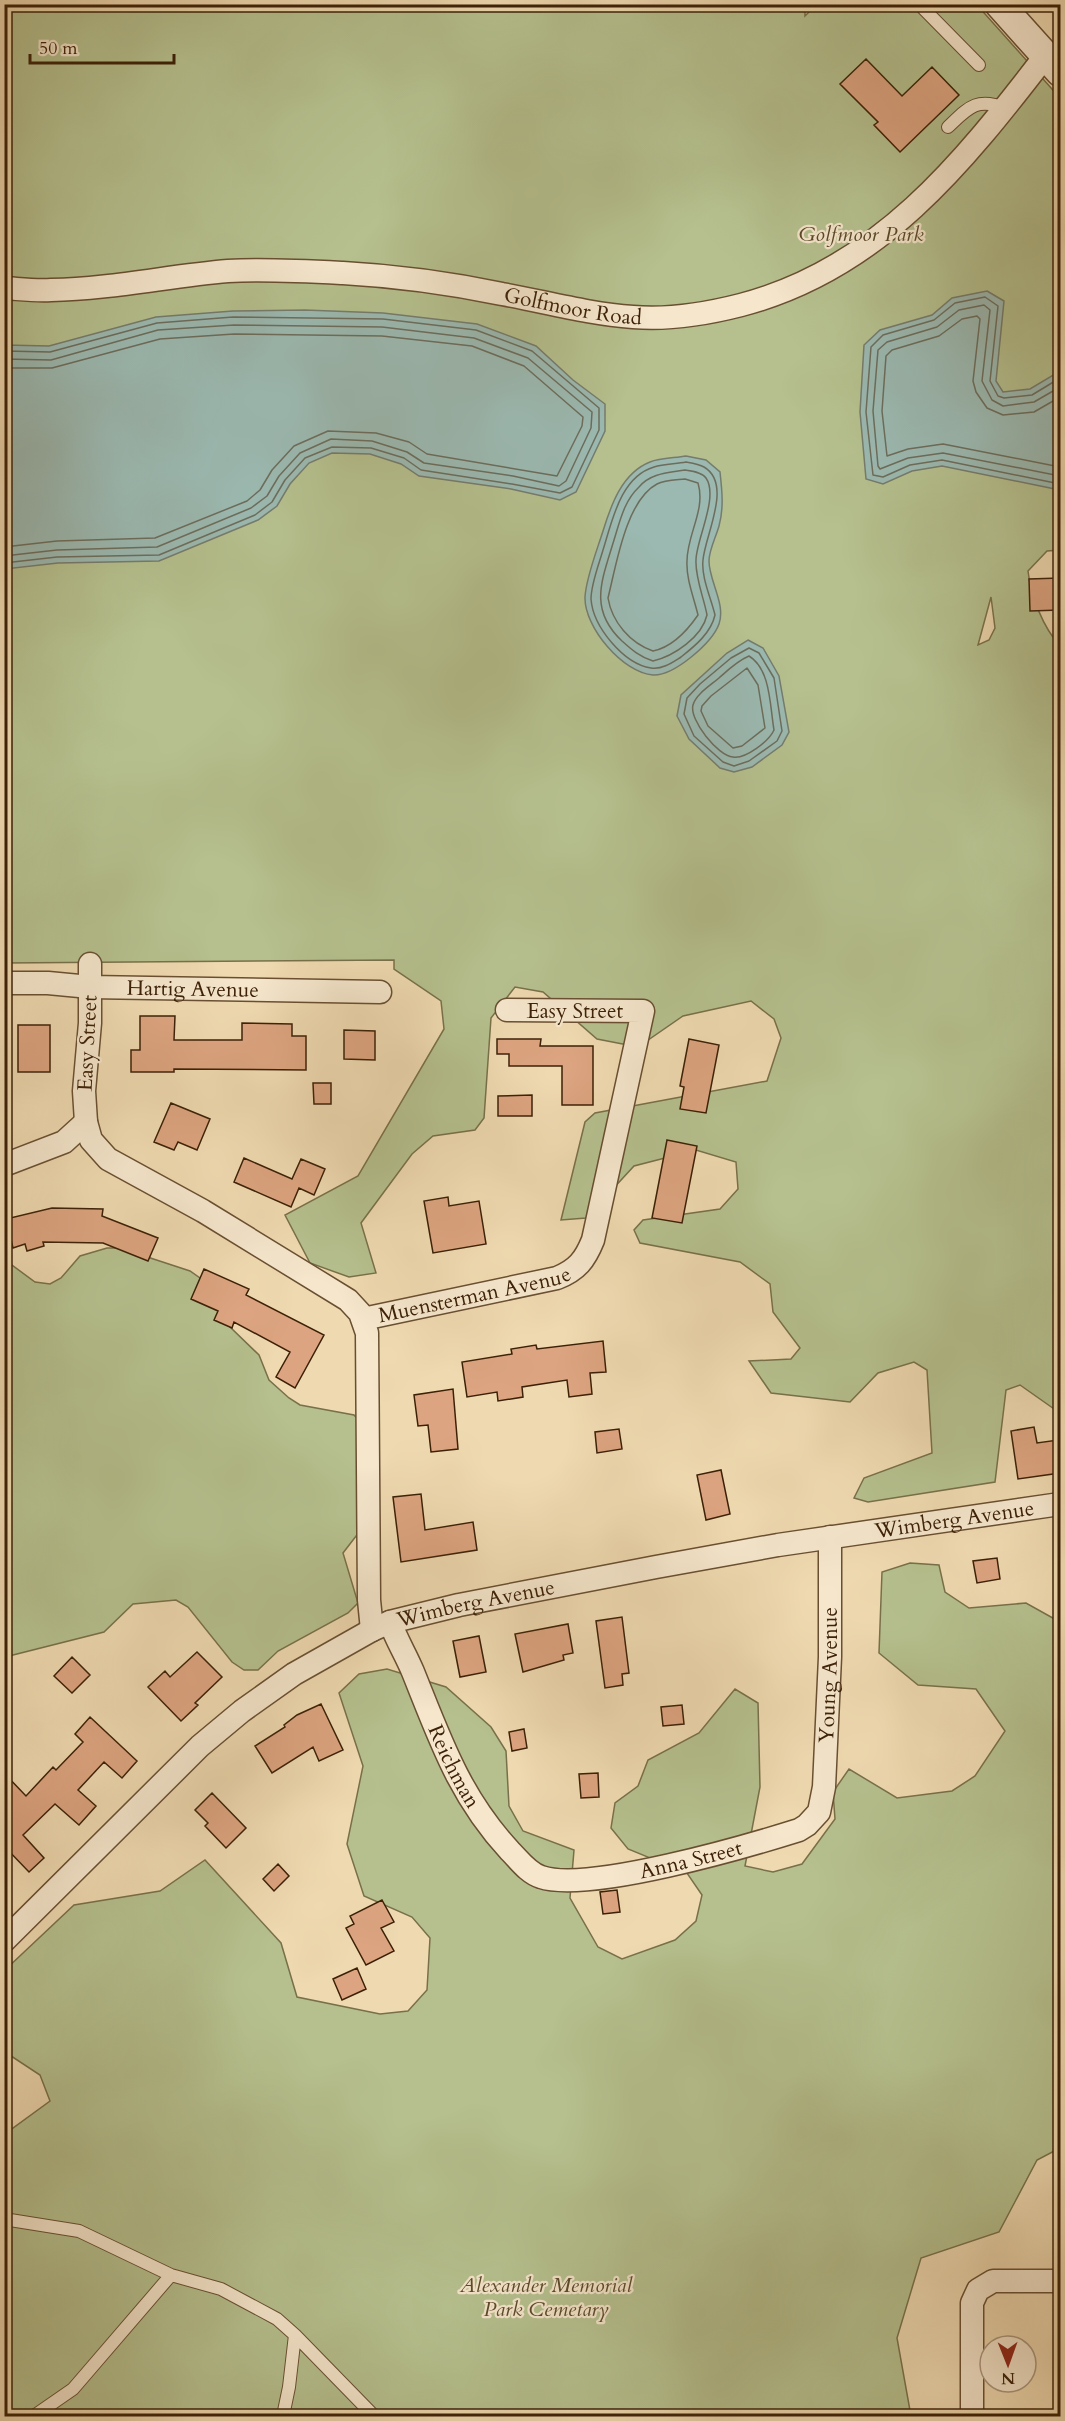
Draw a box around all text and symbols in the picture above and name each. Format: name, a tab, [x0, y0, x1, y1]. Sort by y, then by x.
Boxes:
scale bar	[30, 27, 174, 65]
text: 50 m	[39, 36, 78, 61]
park label: Golfmoor Park	[798, 220, 924, 249]
street label: Golfmoor Road	[502, 281, 643, 333]
street label: Hartig Avenue	[126, 974, 259, 1005]
street label: Easy Street	[70, 994, 105, 1092]
street label: Easy Street	[527, 997, 624, 1026]
street label: Muensterman Avenue	[376, 1260, 577, 1330]
street label: Wimberg Avenue	[872, 1494, 1036, 1546]
street label: Wimberg Avenue	[393, 1573, 557, 1635]
street label: Young Avenue	[812, 1607, 845, 1744]
street label: Reichman	[421, 1720, 487, 1814]
street label: Anna Street	[637, 1833, 746, 1886]
park label: Alexander Memorial Park Cemetary	[459, 2271, 633, 2324]
north arrow	[978, 2334, 1038, 2394]
text: N	[1001, 2367, 1015, 2389]

